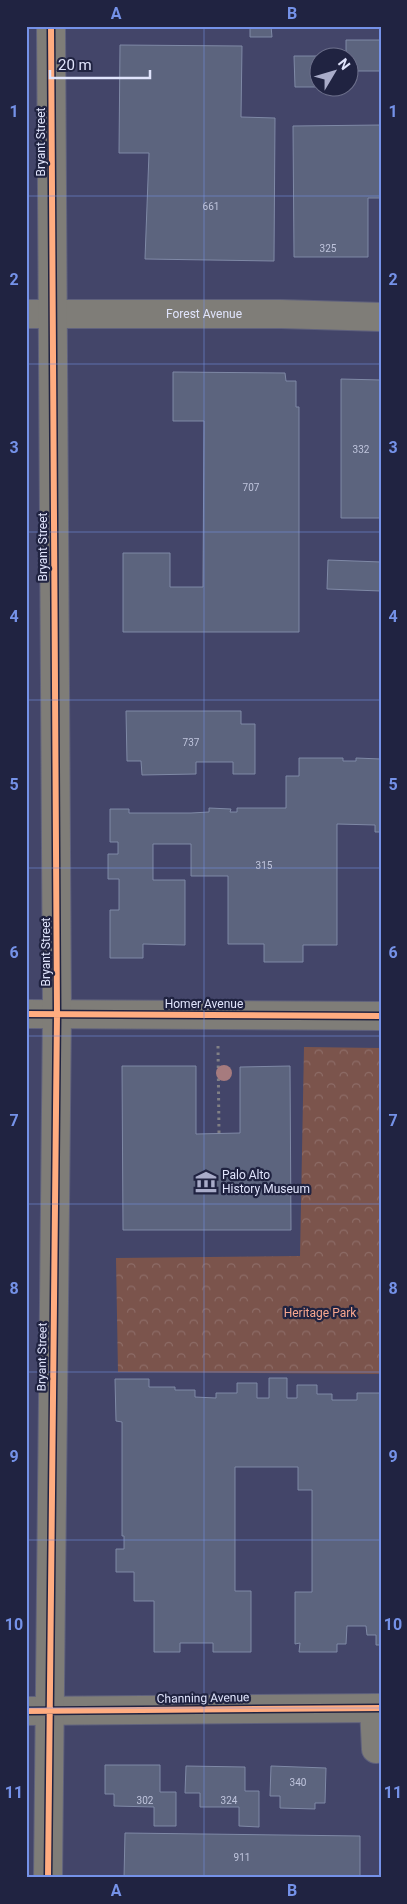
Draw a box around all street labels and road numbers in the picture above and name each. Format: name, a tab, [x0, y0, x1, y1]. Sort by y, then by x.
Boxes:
street label: Bryant Street	[34, 107, 48, 176]
street label: Forest Avenue	[166, 307, 242, 321]
street label: Bryant Street	[36, 512, 50, 581]
street label: Bryant Street	[39, 917, 53, 986]
street label: Homer Avenue	[165, 997, 243, 1011]
street label: Bryant Street	[34, 1322, 50, 1392]
street label: Channing Avenue	[157, 1690, 249, 1706]

